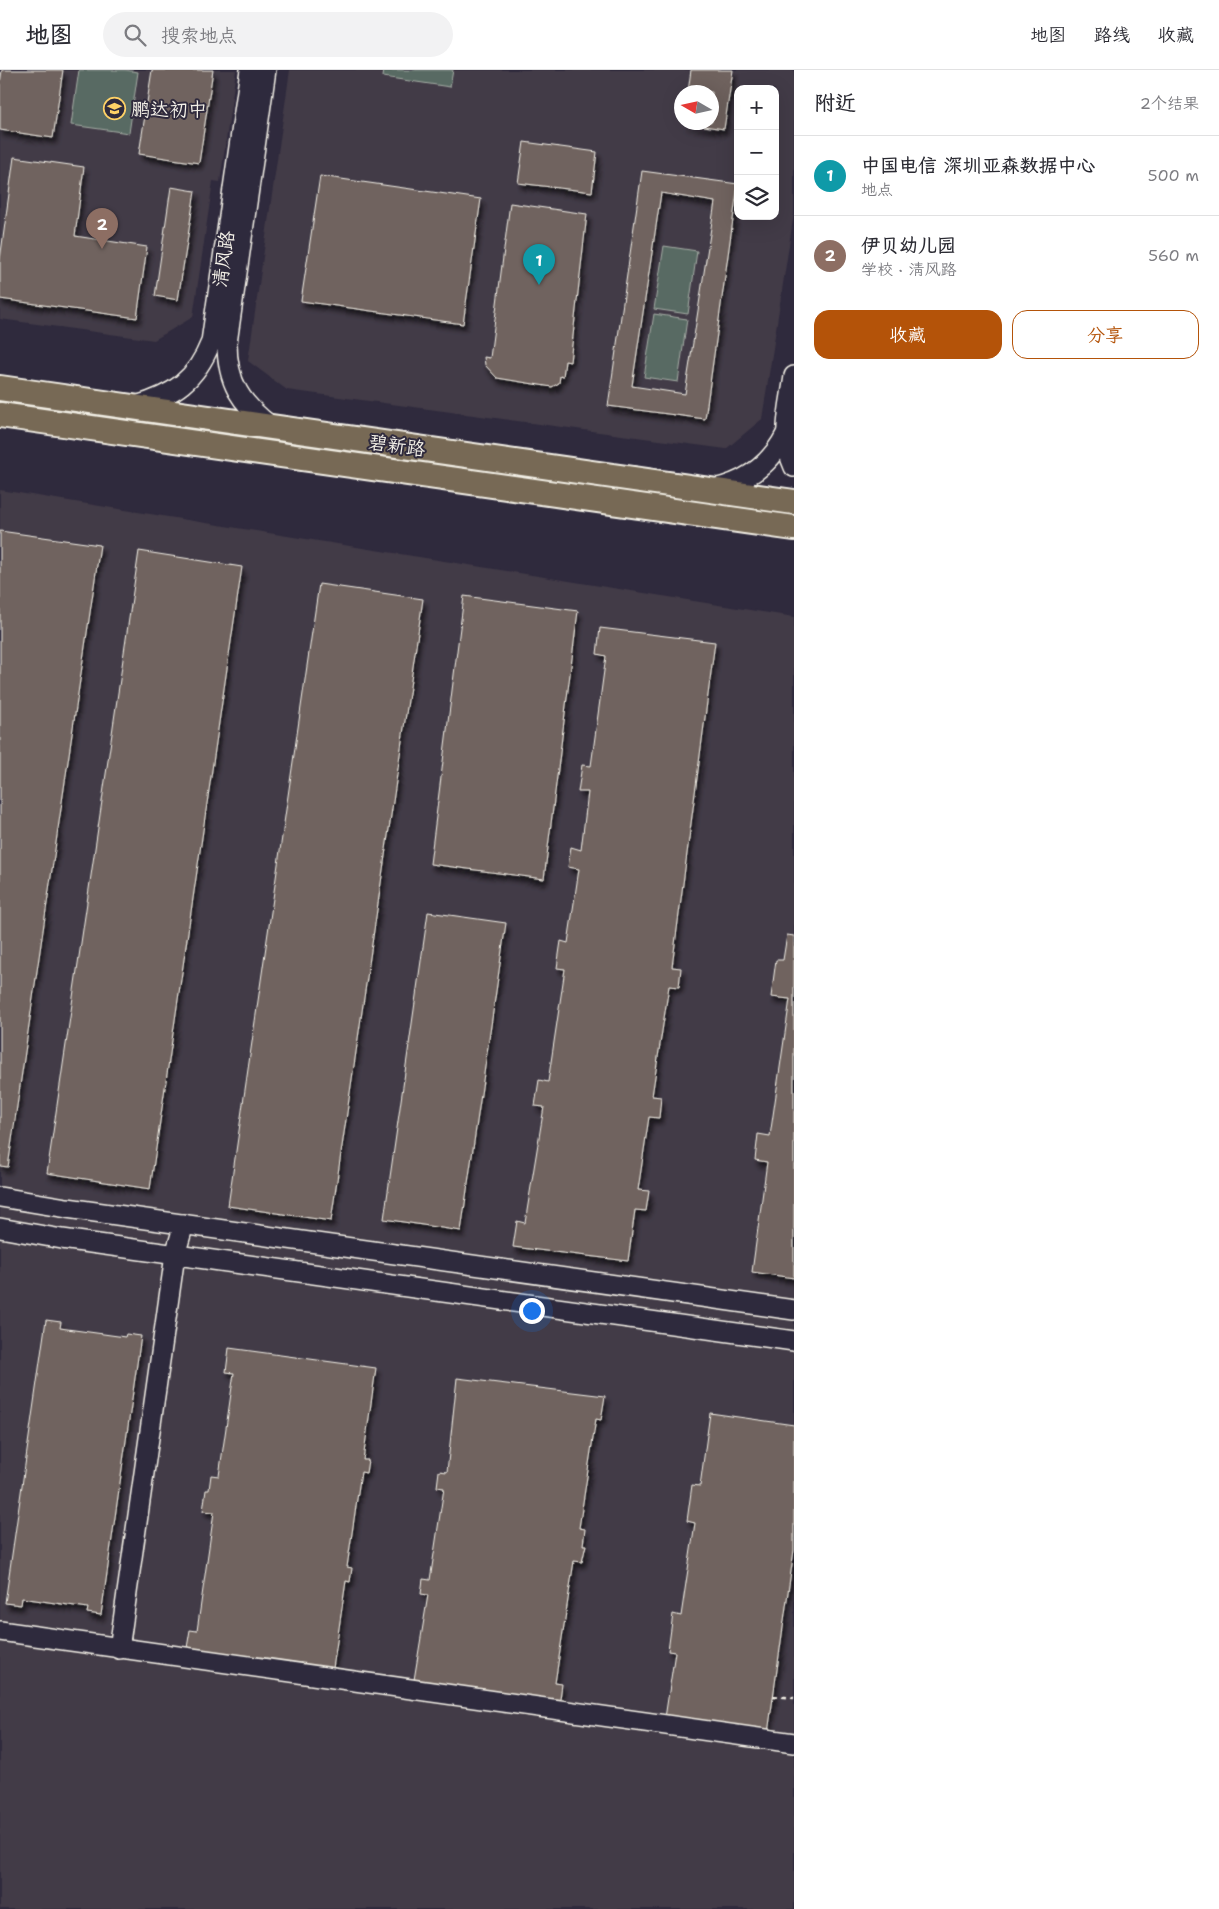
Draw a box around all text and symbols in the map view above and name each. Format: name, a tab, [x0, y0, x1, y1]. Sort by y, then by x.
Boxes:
search box	[103, 12, 453, 57]
text: 地图	[25, 19, 73, 51]
icon: search	[121, 21, 149, 49]
text: 搜索地点	[161, 23, 237, 48]
text: 地图	[1030, 23, 1066, 47]
text: 路线	[1094, 23, 1130, 47]
text: 收藏	[1158, 23, 1194, 47]
north arrow	[674, 85, 719, 130]
map controls	[734, 85, 779, 220]
button: +	[734, 85, 779, 130]
text: 附近	[814, 89, 856, 117]
text: 2个结果	[1140, 93, 1199, 114]
school or university icon: 鹏达初中	[103, 97, 127, 121]
place label: 鹏达初中	[131, 97, 207, 122]
button: −	[734, 130, 779, 175]
text: 中国电信 深圳亚森数据中心	[861, 153, 1096, 178]
text: 1	[826, 165, 834, 186]
text: 500 m	[1148, 165, 1199, 186]
button: layers	[734, 175, 779, 220]
text: 地点	[861, 179, 893, 200]
pin: 2	[86, 208, 118, 249]
street label: 清风路	[207, 229, 240, 289]
text: 伊贝幼儿园	[861, 233, 956, 258]
pin: 1	[523, 244, 555, 285]
text: 2	[824, 245, 836, 266]
text: 560 m	[1148, 245, 1199, 266]
text: 学校 · 清风路	[861, 259, 956, 280]
button: 收藏	[814, 310, 1002, 359]
button: 分享	[1012, 310, 1199, 359]
street label: 碧新路	[367, 429, 427, 462]
your location	[519, 1298, 545, 1324]

